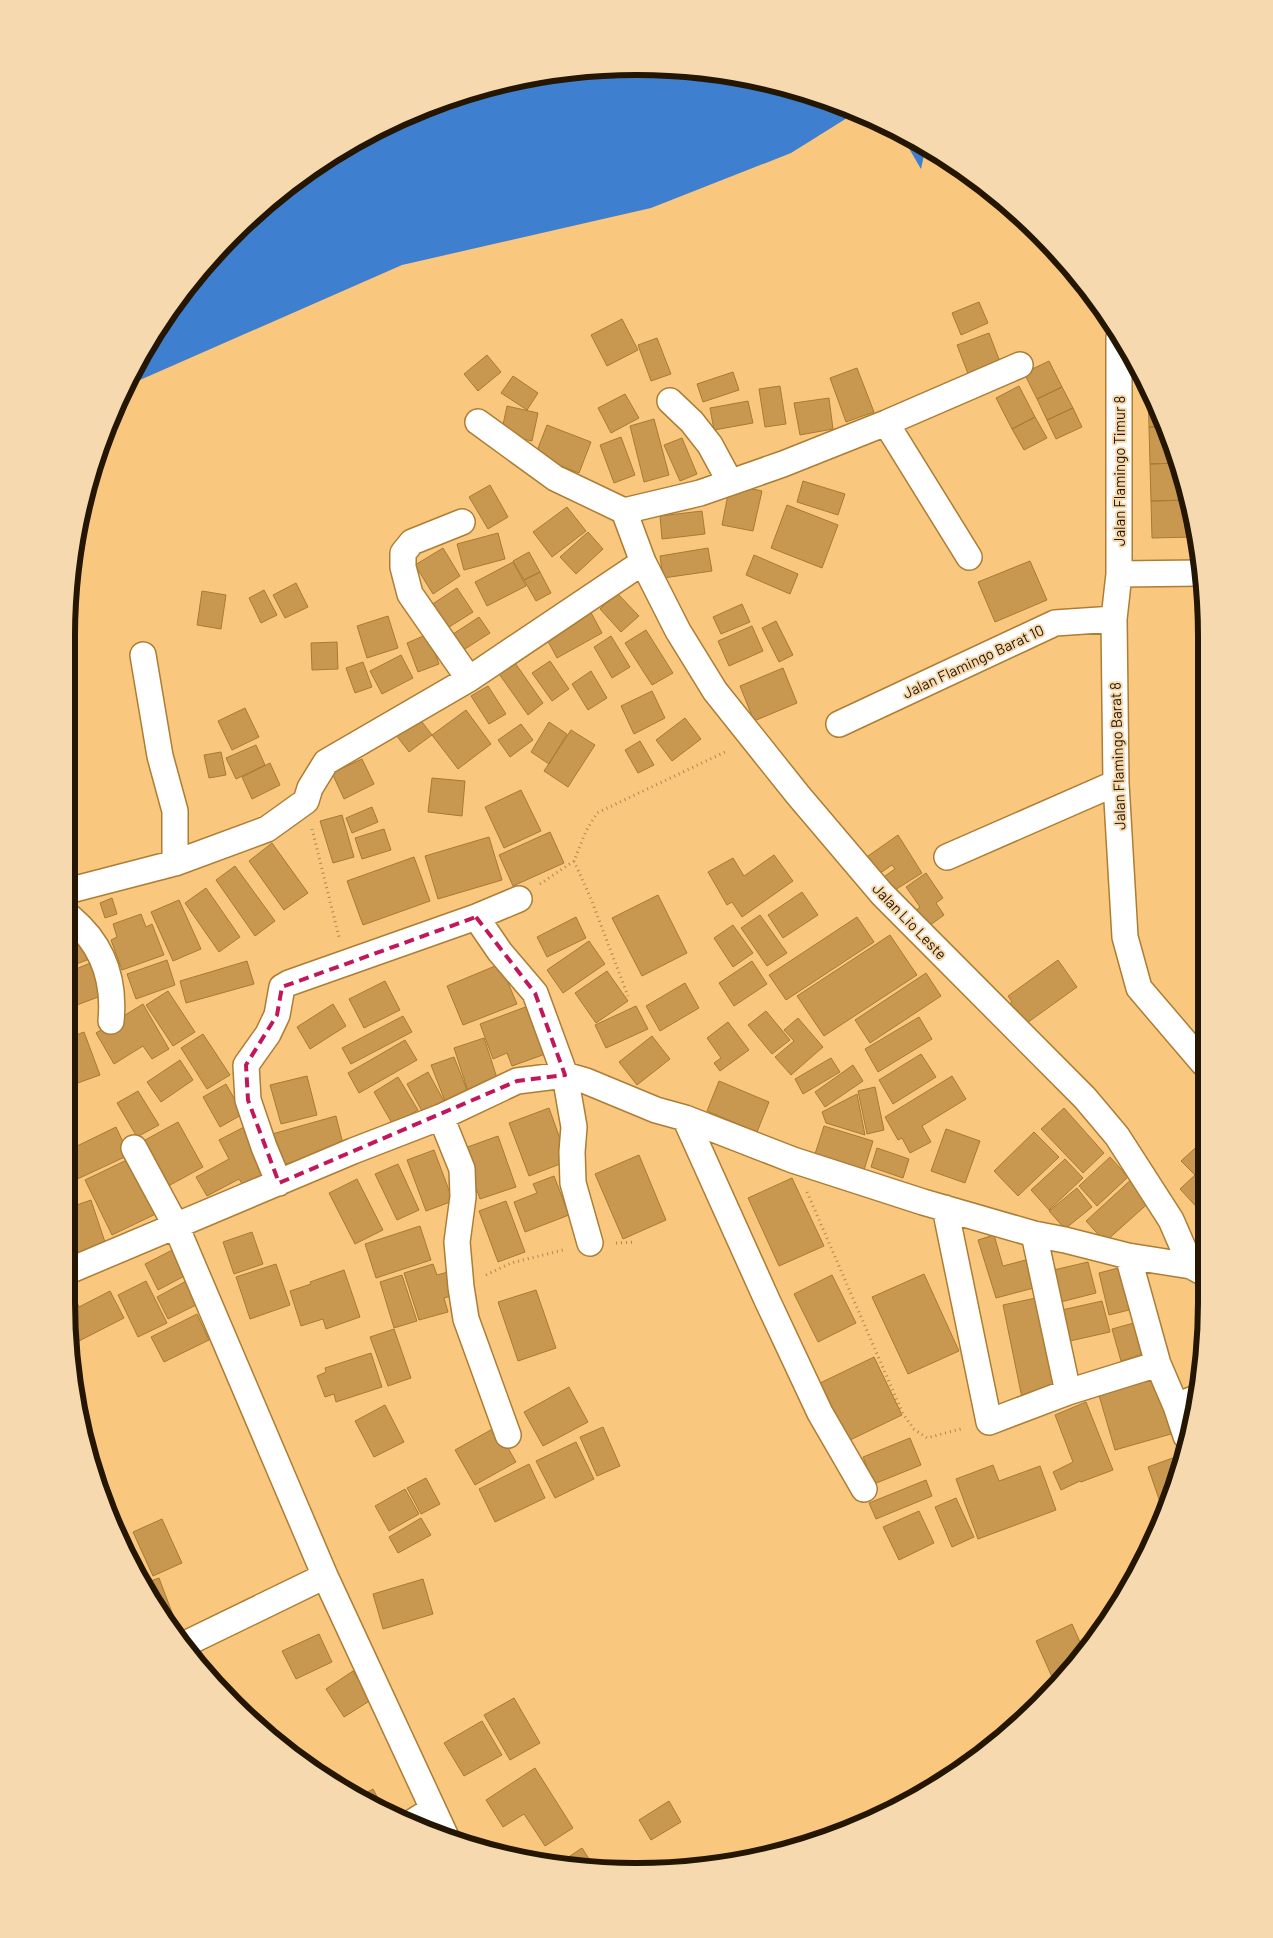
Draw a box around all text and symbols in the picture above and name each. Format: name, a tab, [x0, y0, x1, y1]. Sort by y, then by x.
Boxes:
street label: Jalan Flamingo Timur 8	[1110, 396, 1128, 546]
street label: Jalan Flamingo Barat 10	[899, 620, 1047, 702]
street label: Jalan Flamingo Barat 8	[1105, 682, 1129, 830]
street label: Jalan Lio Leste	[869, 879, 951, 963]

